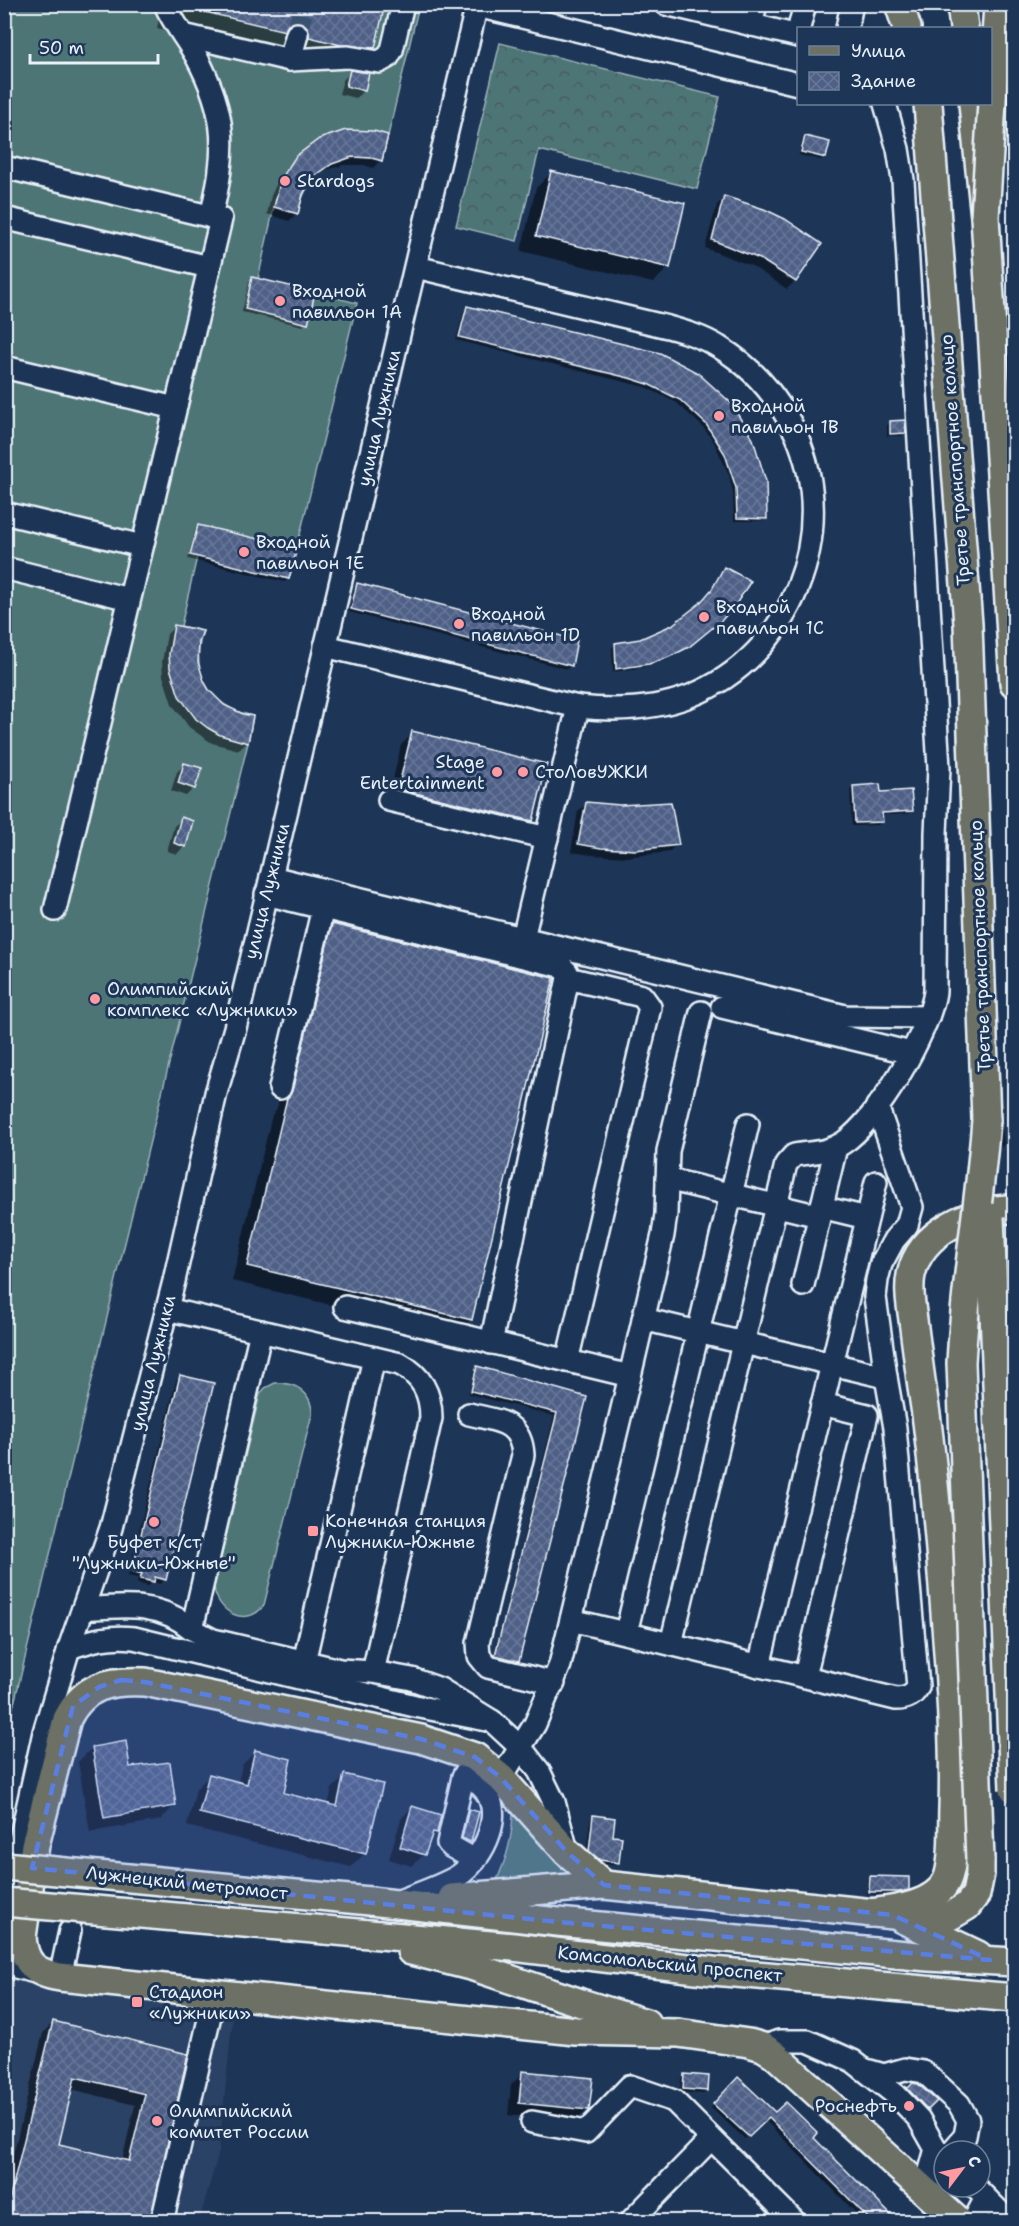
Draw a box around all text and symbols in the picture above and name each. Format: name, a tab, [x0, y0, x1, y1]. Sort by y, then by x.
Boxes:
scale bar	[30, 27, 158, 65]
legend	[797, 27, 992, 105]
text: 50 m	[39, 36, 84, 60]
text: Улица	[851, 39, 905, 63]
text: Здание	[851, 69, 916, 93]
place label: Stardogs	[297, 169, 375, 193]
marker: Stardogs	[278, 174, 292, 188]
place label: Входной павильон 1A	[292, 279, 402, 324]
marker: Входной павильон 1A	[273, 294, 287, 308]
street label: Третье транспортное кольцо	[934, 333, 976, 587]
street label: улица Лужники	[352, 347, 406, 489]
place label: Входной павильон 1B	[731, 394, 839, 439]
marker: Входной павильон 1B	[712, 409, 726, 423]
place label: Входной павильон 1E	[256, 530, 364, 575]
marker: Входной павильон 1E	[237, 545, 251, 559]
place label: Входной павильон 1C	[716, 595, 824, 640]
place label: Входной павильон 1D	[471, 602, 580, 647]
marker: Входной павильон 1C	[697, 610, 711, 624]
marker: Входной павильон 1D	[452, 617, 466, 631]
place label: Stage Entertainment	[360, 750, 485, 795]
place label: СтоЛовУЖКИ	[535, 760, 648, 784]
marker: Stage Entertainment	[490, 765, 504, 779]
marker: СтоЛовУЖКИ	[516, 765, 530, 779]
street label: улица Лужники	[238, 820, 296, 962]
street label: Третье транспортное кольцо	[964, 820, 996, 1072]
place label: Олимпийский комплекс «Лужники»	[107, 977, 298, 1022]
marker: Олимпийский комплекс «Лужники»	[88, 992, 102, 1006]
street label: улица Лужники	[124, 1292, 182, 1434]
place label: Конечная станция Лужники-Южные	[325, 1509, 486, 1554]
marker: Буфет к/ст "Лужники-Южные"	[147, 1515, 161, 1529]
marker: Конечная станция Лужники-Южные	[306, 1524, 320, 1538]
place label: Буфет к/ст "Лужники-Южные"	[72, 1530, 236, 1575]
street label: Лужнецкий метромост	[85, 1860, 290, 1906]
street label: Комсомольский проспект	[556, 1940, 784, 1988]
place label: Стадион «Лужники»	[149, 1980, 251, 2025]
marker: Стадион «Лужники»	[130, 1995, 144, 2009]
place label: Роснефть	[815, 2094, 897, 2118]
place label: Олимпийский комитет России	[169, 2099, 309, 2144]
marker: Роснефть	[902, 2099, 916, 2113]
marker: Олимпийский комитет России	[150, 2114, 164, 2128]
north arrow	[932, 2139, 992, 2199]
text: С	[963, 2152, 986, 2171]

